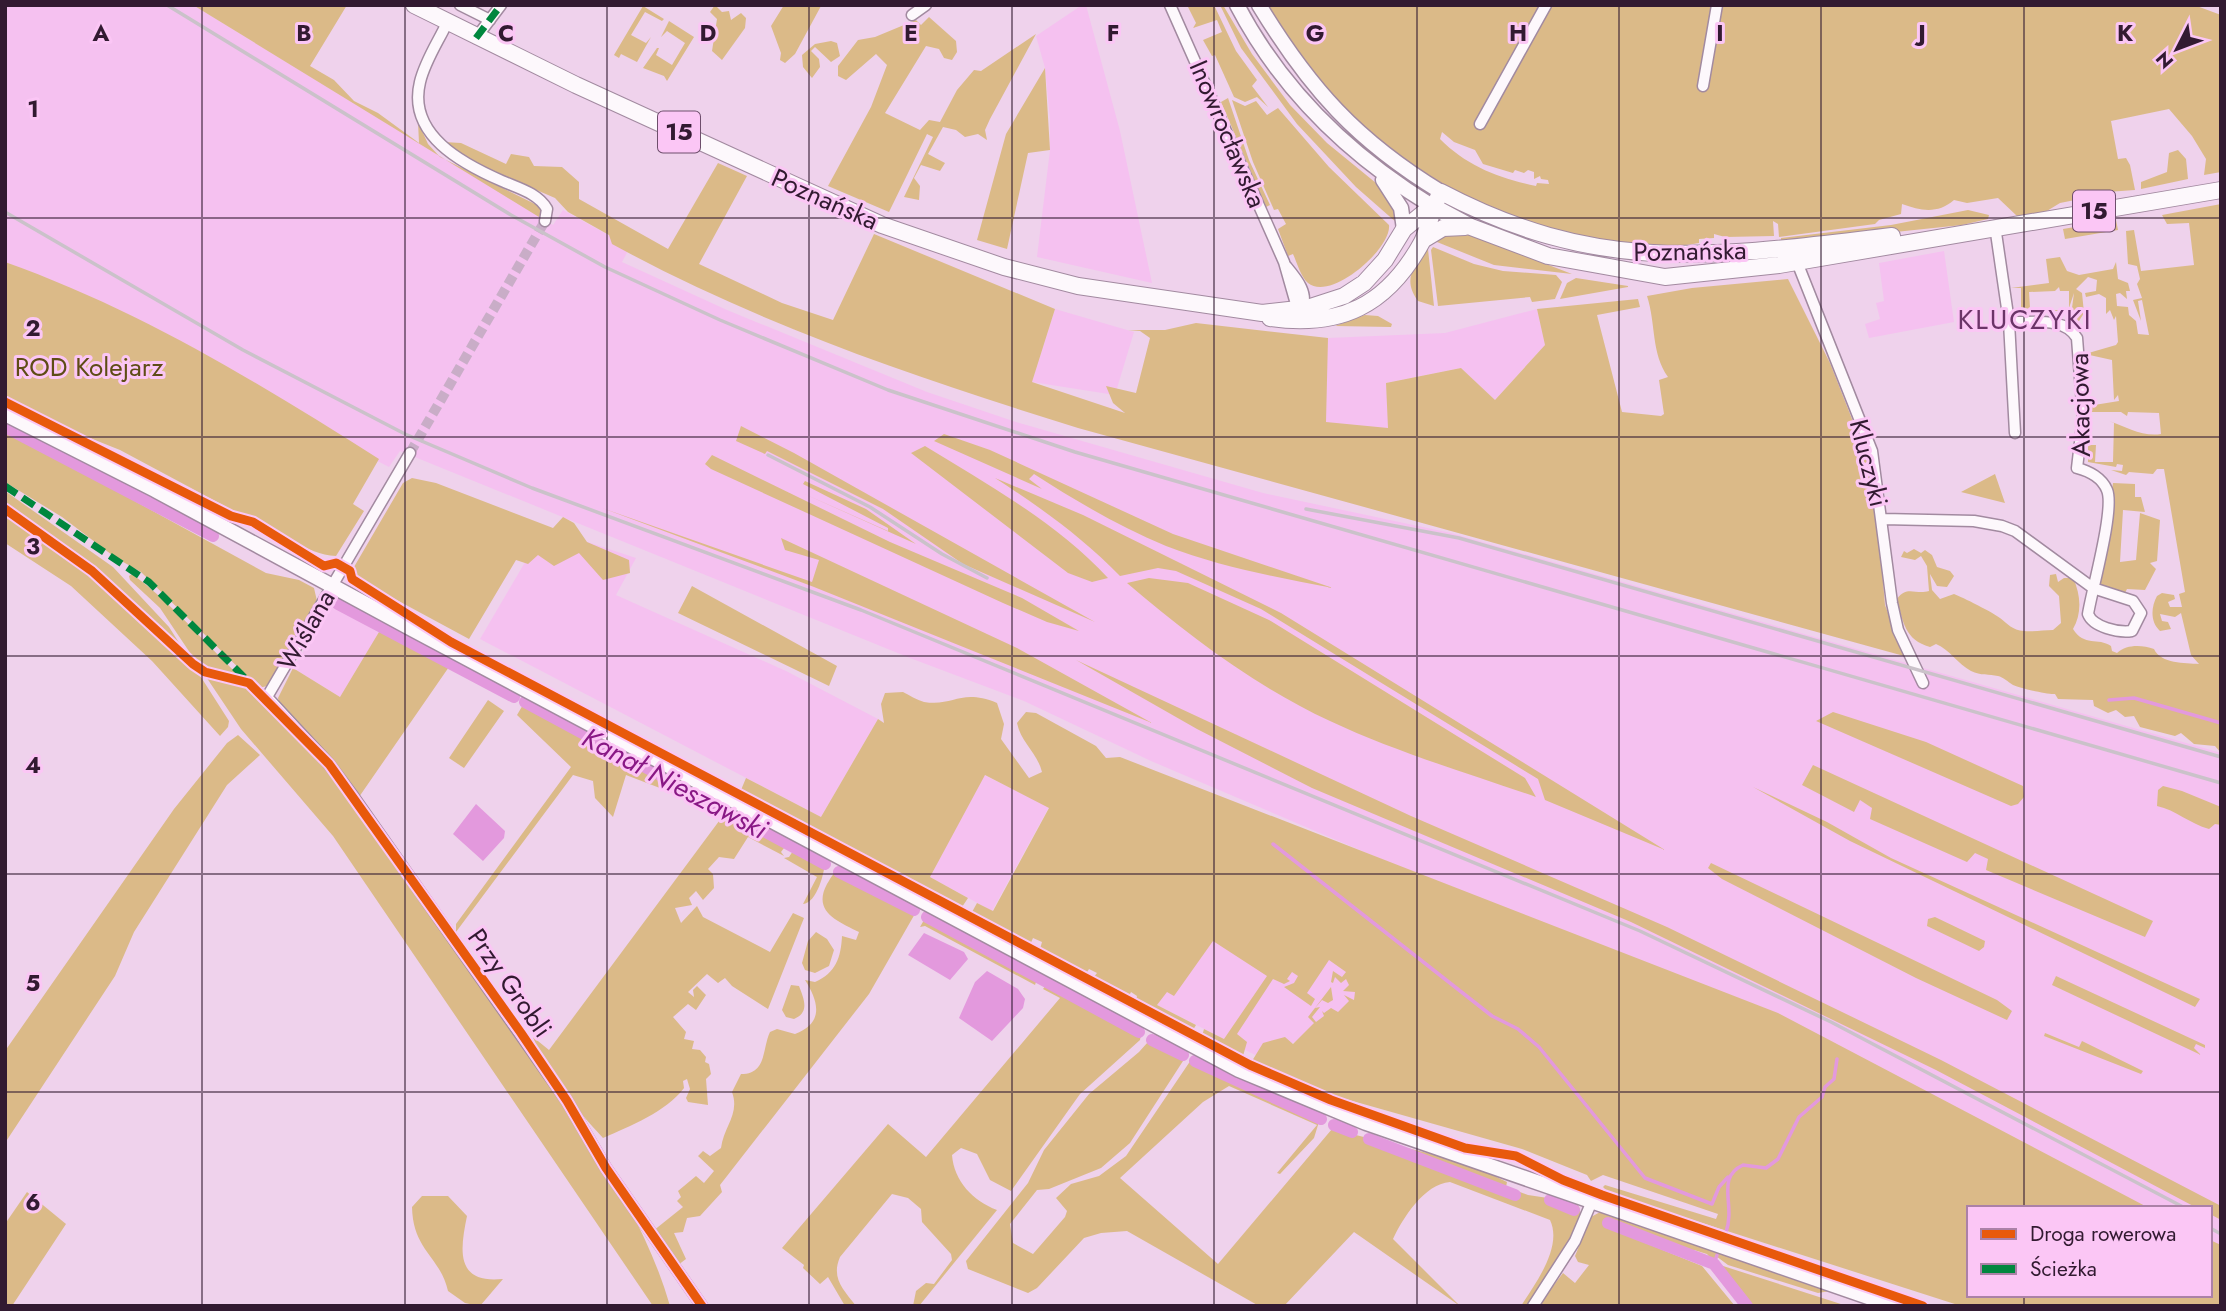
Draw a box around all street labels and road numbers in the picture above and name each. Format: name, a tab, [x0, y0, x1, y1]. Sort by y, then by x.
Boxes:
street label: Inowrocławska	[1180, 54, 1276, 214]
road number: 15	[658, 112, 700, 152]
street label: Poznańska	[765, 159, 885, 239]
road number: 15	[2073, 190, 2115, 232]
street label: Poznańska	[1633, 231, 1747, 271]
street label: Akacjowa	[2060, 353, 2100, 457]
street label: Kluczyki	[1840, 415, 1898, 511]
street label: Wiślana	[268, 583, 344, 677]
street label: Przy Grobli	[458, 921, 562, 1045]

